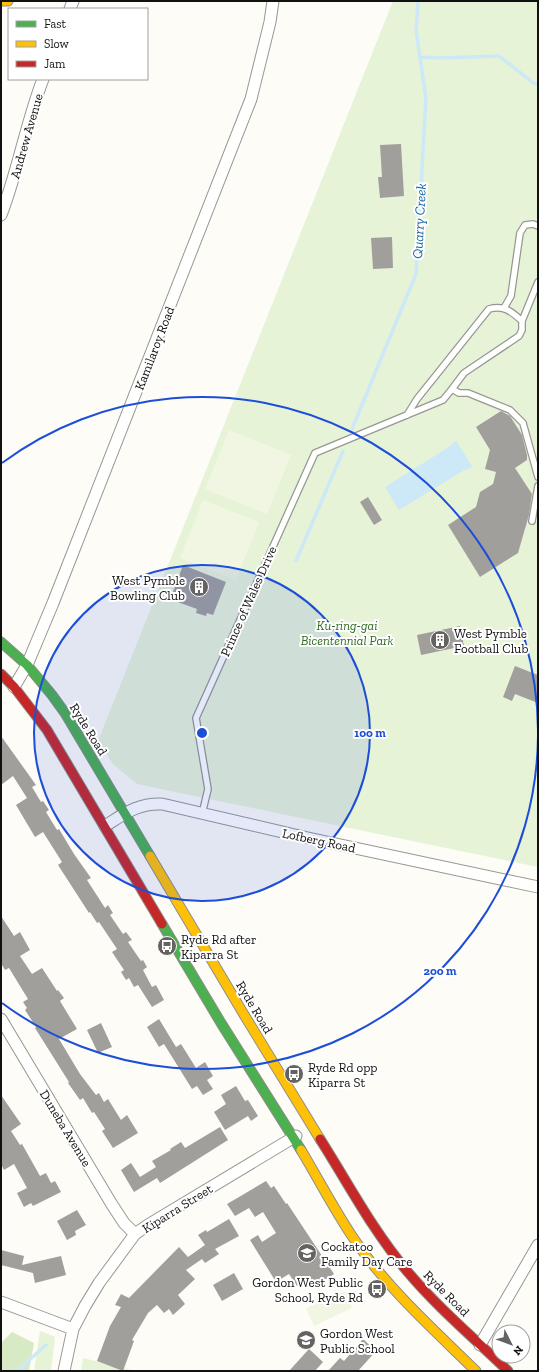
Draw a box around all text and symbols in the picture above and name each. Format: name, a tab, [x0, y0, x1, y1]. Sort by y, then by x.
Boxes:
legend	[8, 8, 148, 80]
text: Fast	[44, 17, 67, 31]
text: Slow	[44, 37, 70, 51]
text: Jam	[44, 57, 66, 71]
street label: Andrew Avenue	[7, 92, 46, 180]
water label: Quarry Creek	[409, 183, 430, 259]
street label: Kamilaroy Road	[132, 304, 177, 392]
street label: Prince of Wales Drive	[217, 544, 280, 659]
place label: West Pymble Bowling Club	[110, 573, 185, 603]
building icon: West Pymble Bowling Club	[188, 576, 210, 598]
park label: Ku-ring-gai Bicentennial Park	[301, 618, 393, 648]
place label: West Pymble Football Club	[454, 626, 528, 656]
building icon: West Pymble Football Club	[429, 629, 451, 651]
street label: Ryde Road	[67, 700, 110, 758]
centre of rings	[195, 726, 209, 740]
text: 100 m	[354, 726, 386, 740]
street label: Lofberg Road	[281, 825, 357, 856]
place label: Ryde Rd after Kiparra St	[181, 932, 256, 962]
bus stop icon: Ryde Rd after Kiparra St	[156, 935, 178, 957]
text: 200 m	[423, 964, 457, 978]
street label: Ryde Road	[233, 978, 276, 1036]
place label: Ryde Rd opp Kiparra St	[308, 1060, 378, 1090]
bus stop icon: Ryde Rd opp Kiparra St	[283, 1063, 305, 1085]
street label: Duneba Avenue	[37, 1087, 94, 1169]
street label: Kiparra Street	[139, 1181, 215, 1236]
place label: Cockatoo Family Day Care	[321, 1239, 412, 1269]
school or university icon: Cockatoo Family Day Care	[296, 1242, 318, 1264]
street label: Ryde Road	[421, 1267, 473, 1319]
place label: Gordon West Public School, Ryde Rd	[252, 1275, 363, 1305]
bus stop icon: Gordon West Public School, Ryde Rd	[366, 1278, 388, 1300]
north arrow	[491, 1324, 531, 1364]
place label: Gordon West Public School	[320, 1326, 395, 1356]
school or university icon: Gordon West Public School	[295, 1329, 317, 1351]
text: N	[510, 1343, 526, 1358]

